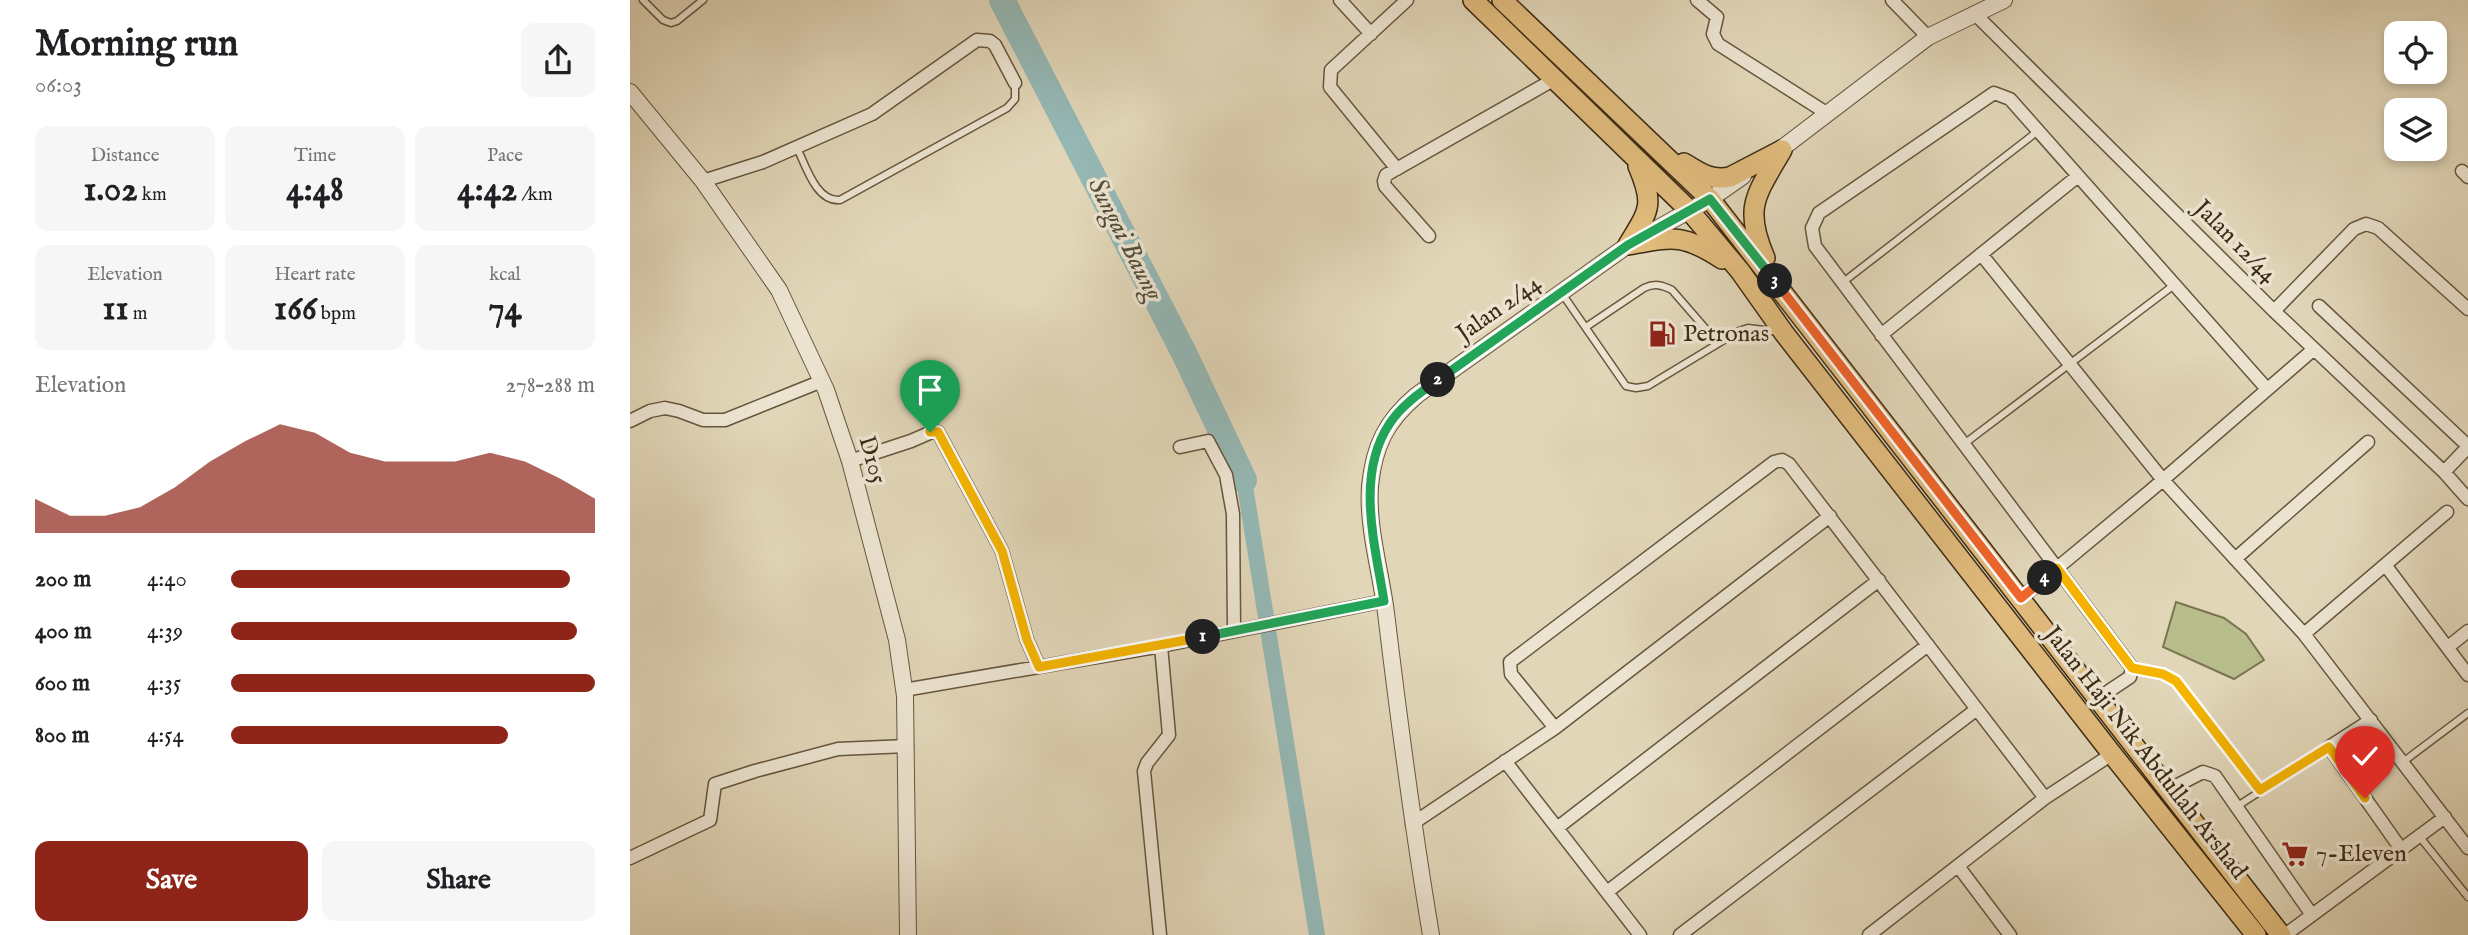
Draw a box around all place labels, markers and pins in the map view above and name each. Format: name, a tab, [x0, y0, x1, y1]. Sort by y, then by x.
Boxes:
pin: 3	[1758, 264, 1792, 298]
fuel station icon: Petronas	[1647, 319, 1677, 349]
place label: Petronas	[1683, 319, 1769, 350]
pin	[900, 360, 960, 432]
pin: 2	[1420, 362, 1456, 398]
pin: 4	[2028, 560, 2062, 596]
pin: 1	[1186, 620, 1220, 654]
pin	[2335, 726, 2395, 798]
supermarket icon: 7-Eleven	[2280, 839, 2310, 869]
place label: 7-Eleven	[2316, 839, 2407, 870]

